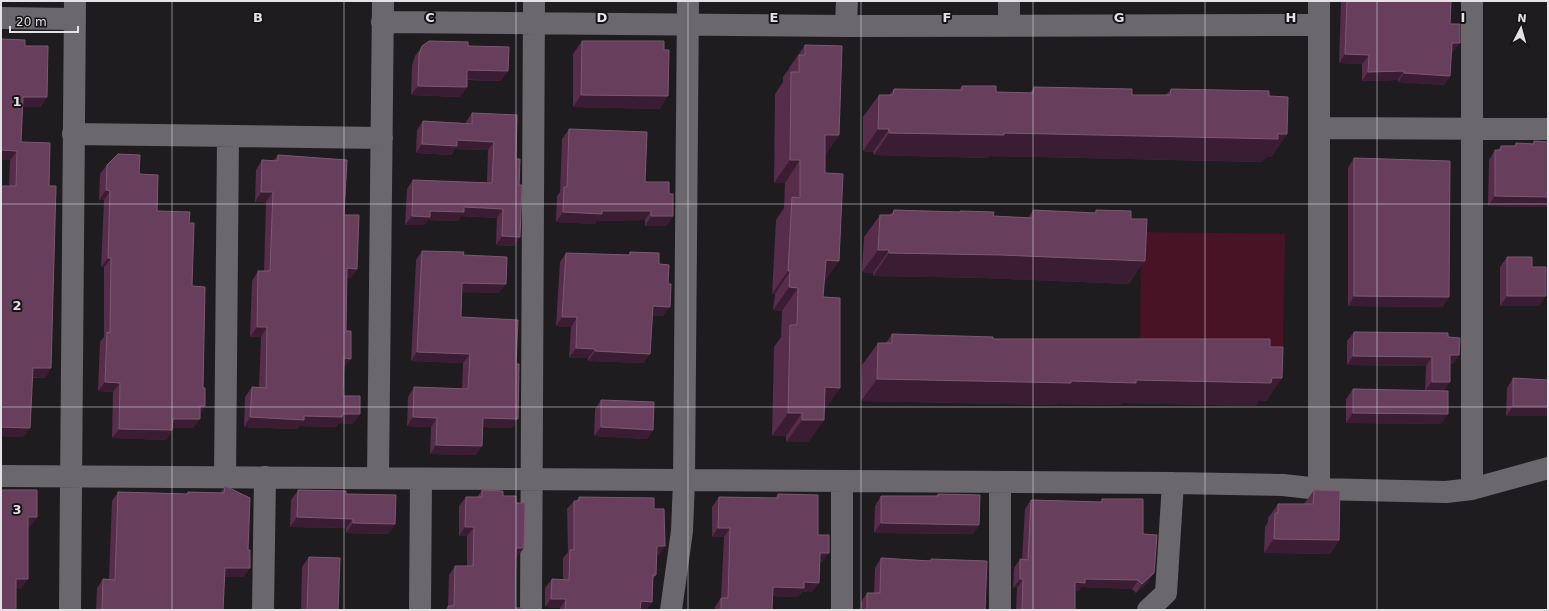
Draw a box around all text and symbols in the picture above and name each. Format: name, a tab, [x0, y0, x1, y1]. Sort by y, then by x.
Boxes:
scale bar	[10, 8, 78, 34]
north arrow	[1501, 8, 1541, 48]
text: B	[253, 10, 263, 25]
text: C	[425, 10, 435, 25]
text: D	[597, 10, 608, 25]
text: E	[770, 10, 778, 25]
text: F	[943, 10, 951, 25]
text: G	[1114, 10, 1124, 25]
text: H	[1286, 10, 1296, 25]
text: I	[1461, 10, 1465, 25]
text: N	[1517, 12, 1527, 25]
text: 20 m	[16, 15, 47, 29]
text: 1	[12, 94, 22, 109]
text: 2	[12, 298, 22, 313]
text: 3	[12, 502, 22, 517]

